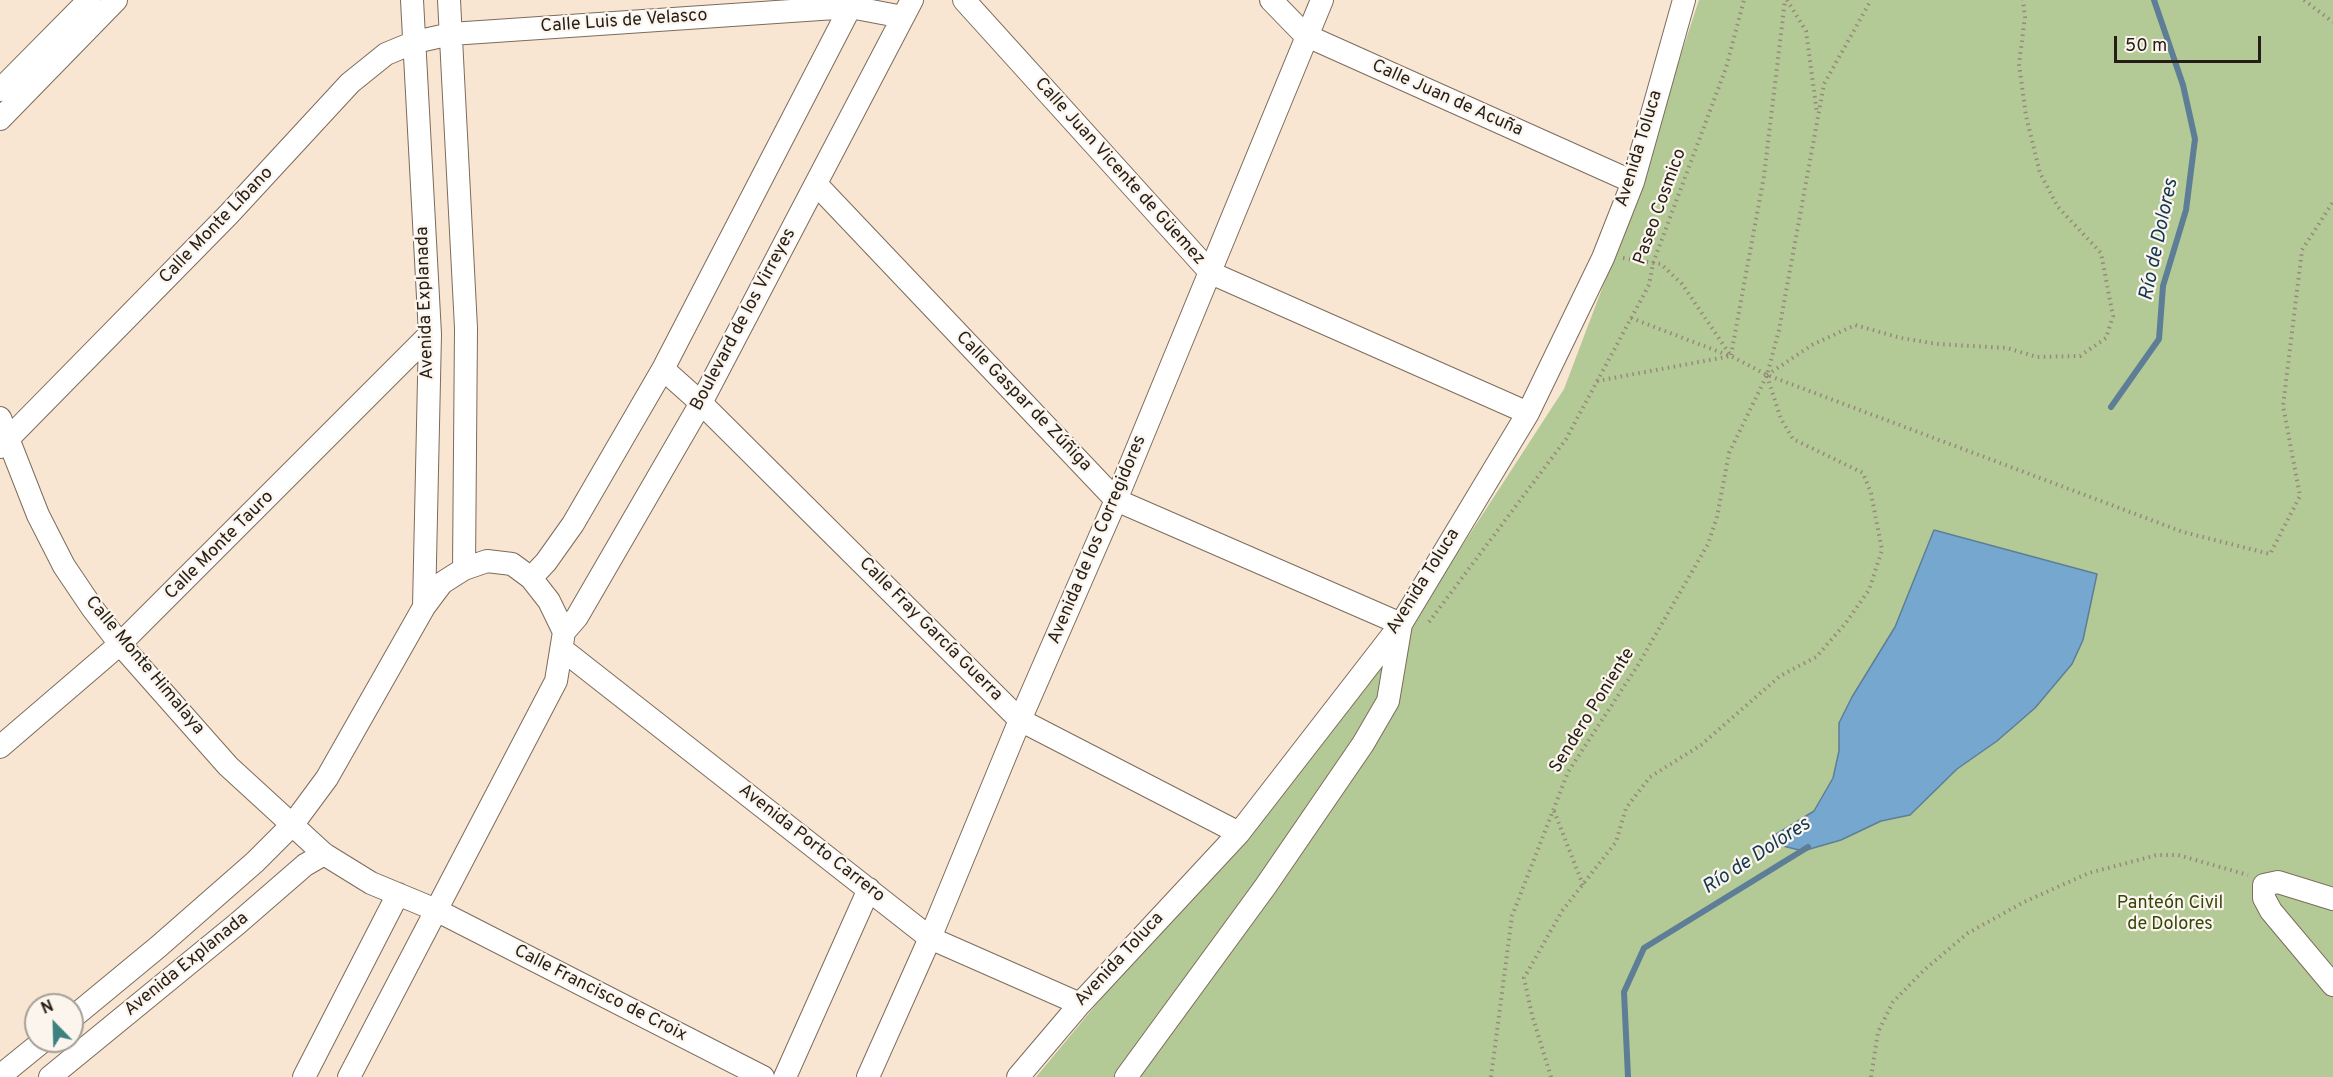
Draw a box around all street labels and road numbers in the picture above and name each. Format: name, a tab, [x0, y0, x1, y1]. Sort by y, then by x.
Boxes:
street label: Calle Luis de Velasco	[540, 5, 708, 39]
street label: Calle Juan de Acuña	[1368, 56, 1526, 142]
street label: Calle Juan Vicente de Güemez	[1029, 74, 1209, 270]
street label: Avenida Toluca	[1612, 88, 1668, 210]
street label: Paseo Cosmico	[1630, 146, 1692, 268]
street label: Calle Monte Líbano	[156, 163, 278, 289]
street label: Boulevard de los Virreyes	[687, 225, 801, 415]
street label: Avenida Explanada	[413, 226, 439, 380]
street label: Calle Gaspar de Zúñiga	[951, 327, 1095, 477]
street label: Avenida de los Corregidores	[1044, 432, 1152, 648]
street label: Calle Monte Tauro	[161, 487, 279, 605]
street label: Avenida Toluca	[1383, 525, 1465, 639]
street label: Calle Fray García Guerra	[854, 554, 1006, 706]
street label: Calle Monte Himalaya	[80, 592, 208, 740]
street label: Sendero Poniente	[1546, 644, 1640, 778]
street label: Avenida Porto Carrero	[734, 780, 888, 908]
street label: Avenida Explanada	[121, 908, 253, 1022]
street label: Avenida Toluca	[1071, 908, 1169, 1012]
street label: Calle Francisco de Croix	[510, 941, 690, 1047]

